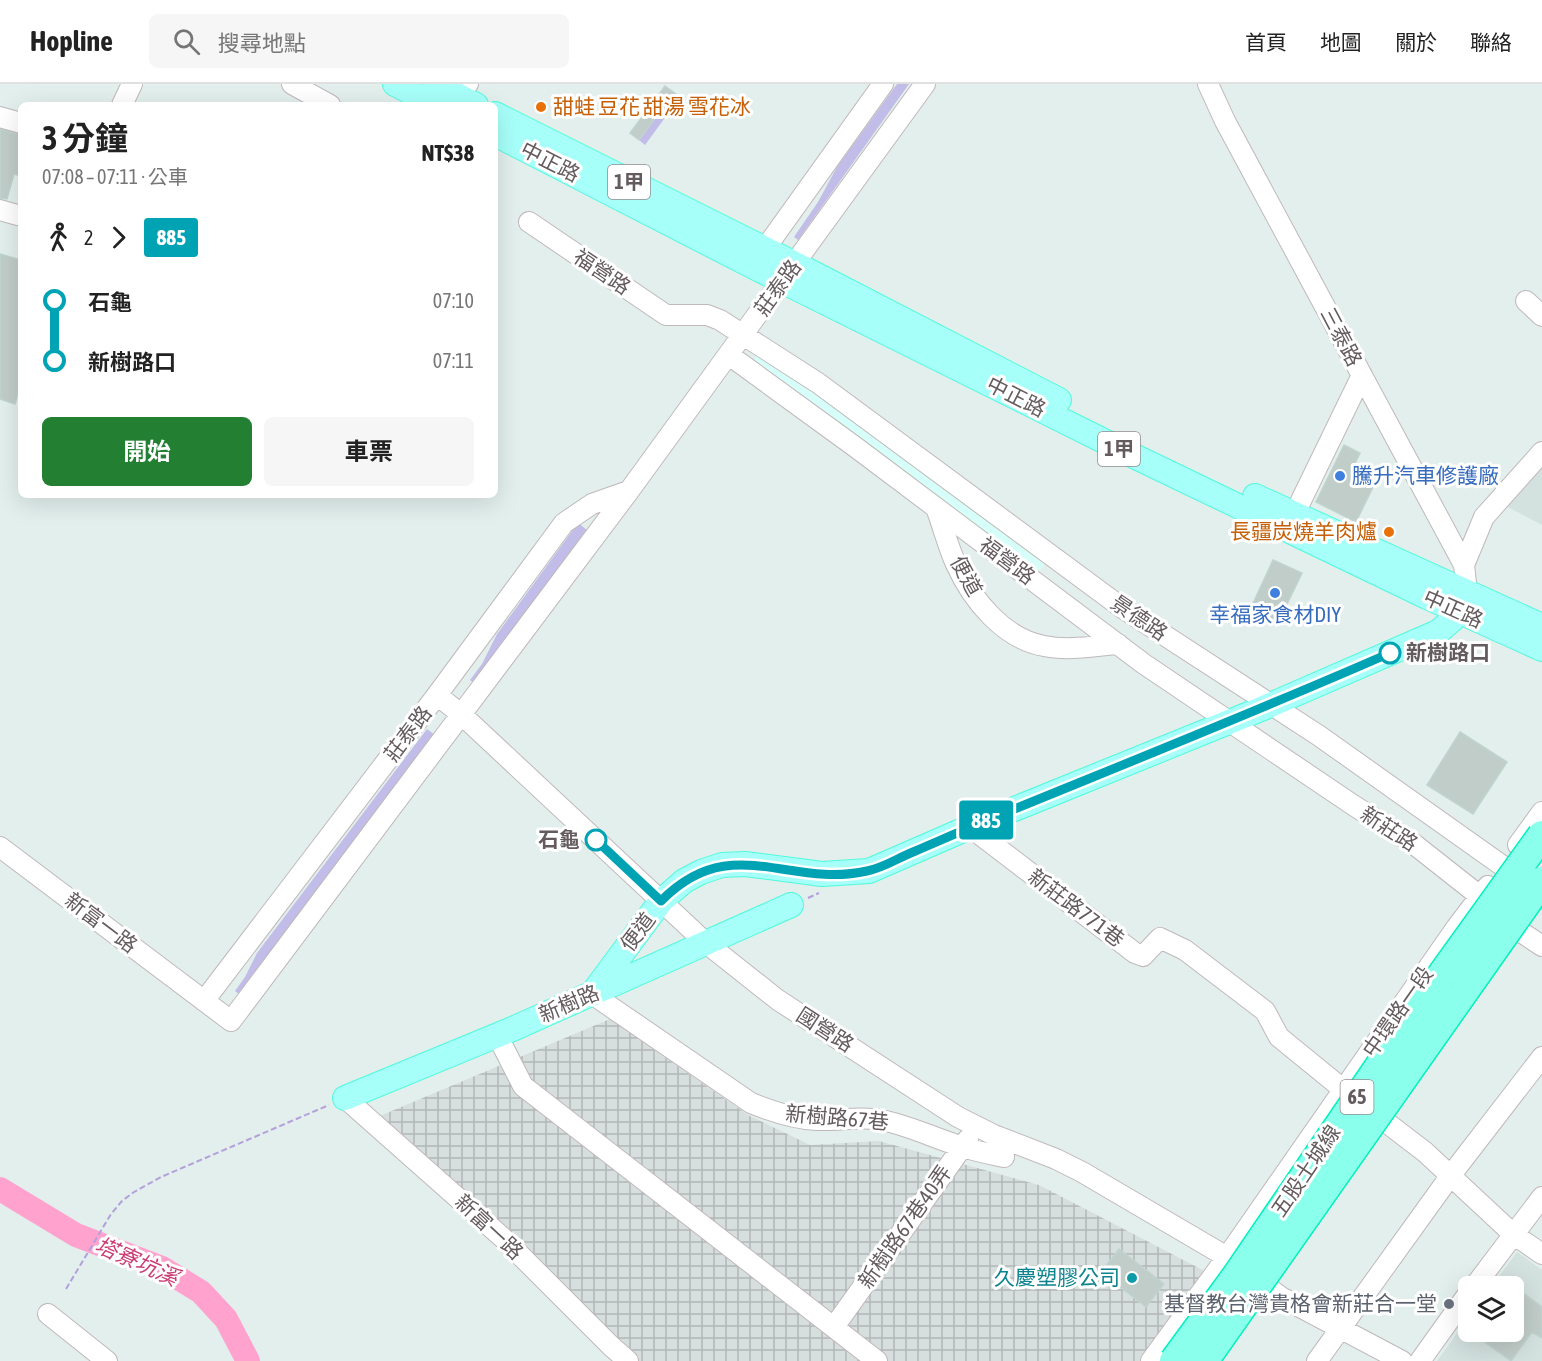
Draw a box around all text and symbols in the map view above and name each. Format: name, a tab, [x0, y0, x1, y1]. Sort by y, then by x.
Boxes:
search box	[149, 14, 569, 68]
text: Hopline	[30, 25, 113, 57]
icon: search	[170, 25, 203, 58]
text: 搜尋地點	[218, 30, 306, 56]
text: 首頁	[1245, 30, 1287, 54]
text: 地圖	[1320, 30, 1362, 54]
text: 關於	[1395, 30, 1437, 54]
text: 聯絡	[1470, 30, 1512, 54]
place label: 甜蛙 豆花 甜湯 雪花冰	[553, 94, 751, 118]
marker: 甜蛙 豆花 甜湯 雪花冰	[534, 100, 548, 114]
text: 3 分鐘	[42, 119, 128, 157]
street label: 中正路	[517, 136, 584, 186]
text: NT$38	[421, 140, 474, 166]
text: 07:08 – 07:11 · 公車	[42, 165, 188, 188]
road number: 1甲	[608, 165, 650, 199]
icon: walk	[42, 221, 75, 254]
icon: forward	[102, 221, 135, 254]
text: 885	[156, 225, 186, 249]
text: 2	[84, 226, 93, 249]
street label: 福營路	[570, 244, 635, 299]
street label: 莊泰路	[749, 255, 805, 320]
text: 石龜	[88, 289, 132, 315]
text: 07:10	[433, 289, 474, 312]
street label: 三泰路	[1316, 303, 1367, 370]
text: 新樹路口	[88, 349, 176, 375]
text: 07:11	[433, 349, 474, 372]
street label: 中正路	[983, 371, 1050, 421]
button: 開始	[42, 417, 252, 486]
button: 車票	[264, 417, 474, 486]
road number: 1甲	[1098, 432, 1140, 466]
place label: 騰升汽車修護廠	[1352, 463, 1499, 487]
marker: 騰升汽車修護廠	[1333, 469, 1347, 483]
place label: 長疆炭燒羊肉爐	[1230, 519, 1377, 543]
marker: 長疆炭燒羊肉爐	[1382, 525, 1396, 539]
street label: 福營路	[975, 532, 1040, 589]
street label: 便道	[946, 551, 988, 600]
street label: 中正路	[1420, 584, 1487, 632]
marker: 幸福家食材DIY	[1268, 586, 1282, 600]
street label: 景德路	[1107, 590, 1172, 645]
place label: 幸福家食材DIY	[1209, 602, 1341, 626]
place label: 新樹路口	[1406, 640, 1490, 664]
marker: 新樹路口	[1379, 642, 1401, 664]
street label: 莊泰路	[379, 701, 436, 766]
line badge: 885	[952, 800, 1020, 840]
street label: 新莊路	[1357, 801, 1422, 855]
text: 885	[971, 808, 1001, 832]
place label: 石龜	[538, 827, 580, 851]
marker: 石龜	[585, 829, 607, 851]
street label: 新莊路771巷	[1024, 863, 1129, 951]
street label: 新富一路	[61, 887, 142, 957]
street label: 便道	[615, 907, 659, 955]
street label: 中環路一段	[1357, 962, 1437, 1061]
street label: 新樹路	[535, 980, 602, 1026]
street label: 國營路	[793, 1002, 858, 1056]
road number: 65	[1340, 1080, 1374, 1114]
street label: 新樹路67巷	[784, 1101, 890, 1133]
street label: 五股土城線	[1266, 1120, 1344, 1221]
street label: 新樹路67巷40弄	[853, 1160, 955, 1292]
street label: 新富一路	[451, 1189, 529, 1264]
water label: 塔寮坑溪	[92, 1231, 185, 1292]
place label: 久慶塑膠公司	[994, 1265, 1120, 1289]
marker: 久慶塑膠公司	[1125, 1271, 1139, 1285]
map controls	[1458, 1276, 1524, 1342]
button: layers	[1458, 1276, 1524, 1342]
place label: 基督教台灣貴格會新莊合一堂	[1164, 1291, 1437, 1315]
marker: 基督教台灣貴格會新莊合一堂	[1442, 1297, 1456, 1311]

